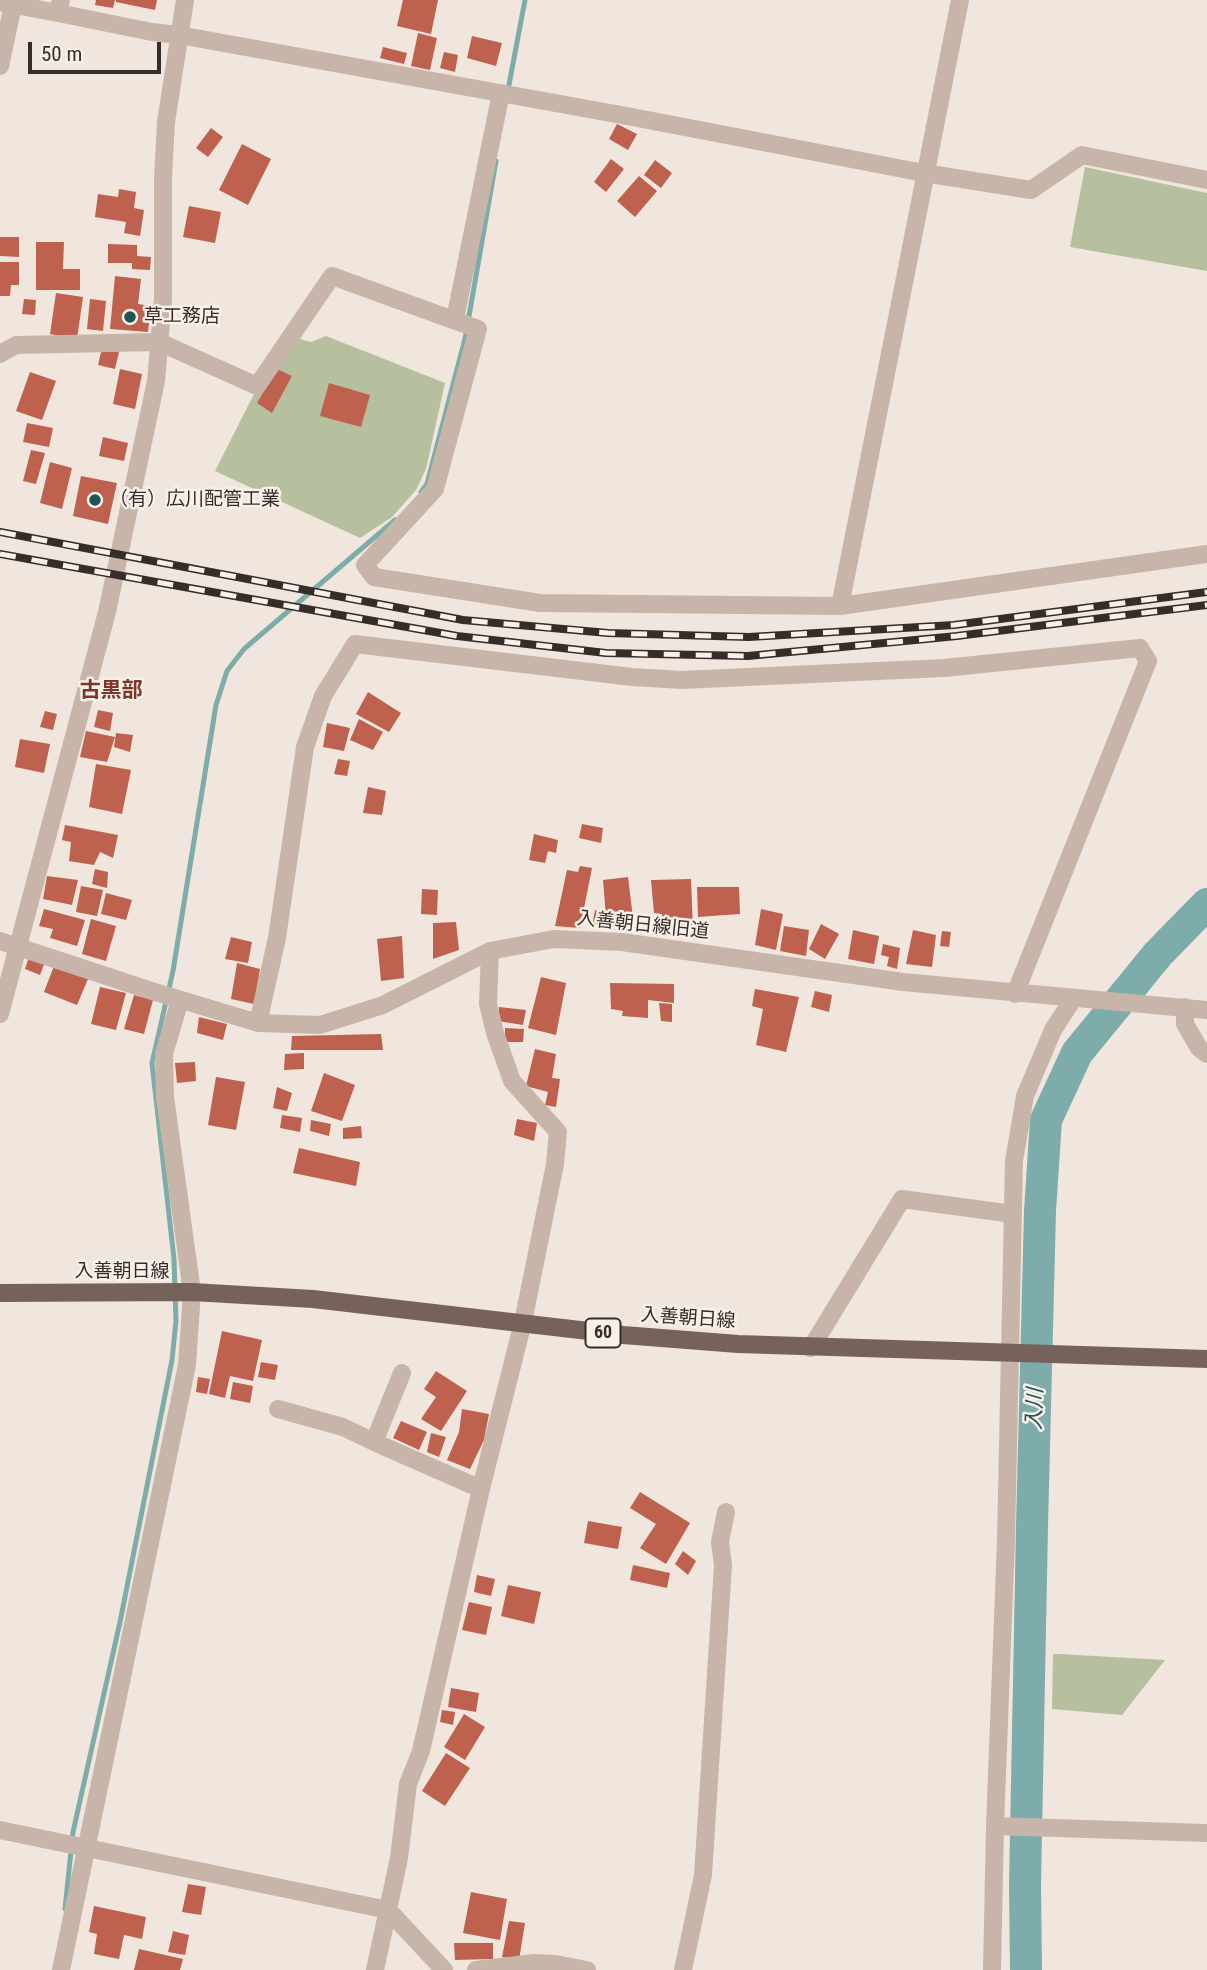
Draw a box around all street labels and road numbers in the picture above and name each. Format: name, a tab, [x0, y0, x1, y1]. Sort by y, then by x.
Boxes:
street label: 入善朝日線旧道	[576, 908, 710, 944]
street label: 入善朝日線	[75, 1261, 169, 1283]
street label: 入善朝日線	[640, 1304, 736, 1334]
road number: 60	[586, 1318, 620, 1348]

